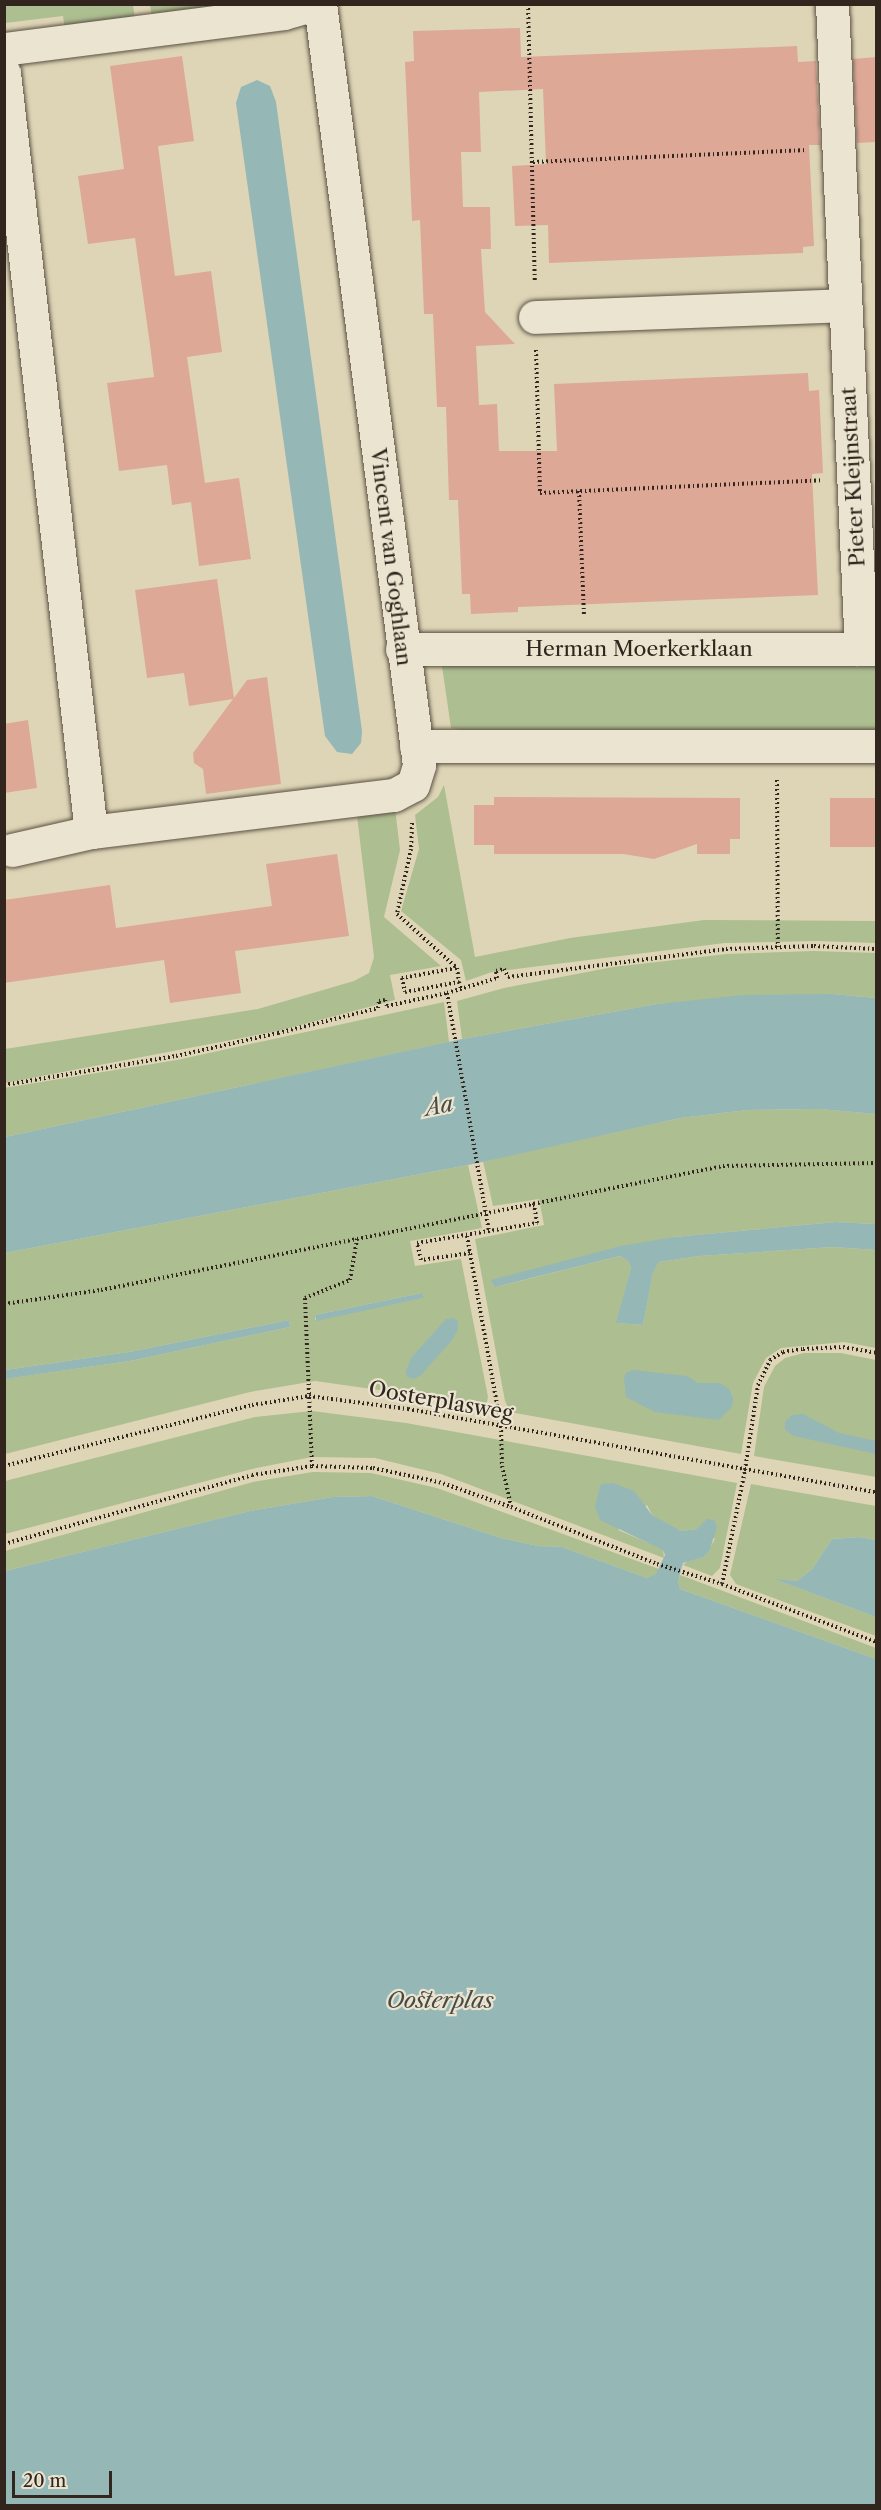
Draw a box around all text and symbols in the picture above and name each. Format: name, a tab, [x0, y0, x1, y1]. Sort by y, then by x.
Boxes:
street label: Pieter Kleijnstraat	[836, 386, 870, 568]
street label: Vincent van Goghlaan	[365, 446, 417, 668]
street label: Herman Moerkerklaan	[525, 636, 753, 662]
water label: Aa	[422, 1090, 456, 1122]
street label: Oosterplasweg	[367, 1376, 515, 1426]
water label: Oosterplas	[386, 1988, 494, 2014]
scale bar	[15, 2459, 116, 2497]
text: 20 m	[23, 2470, 66, 2492]

